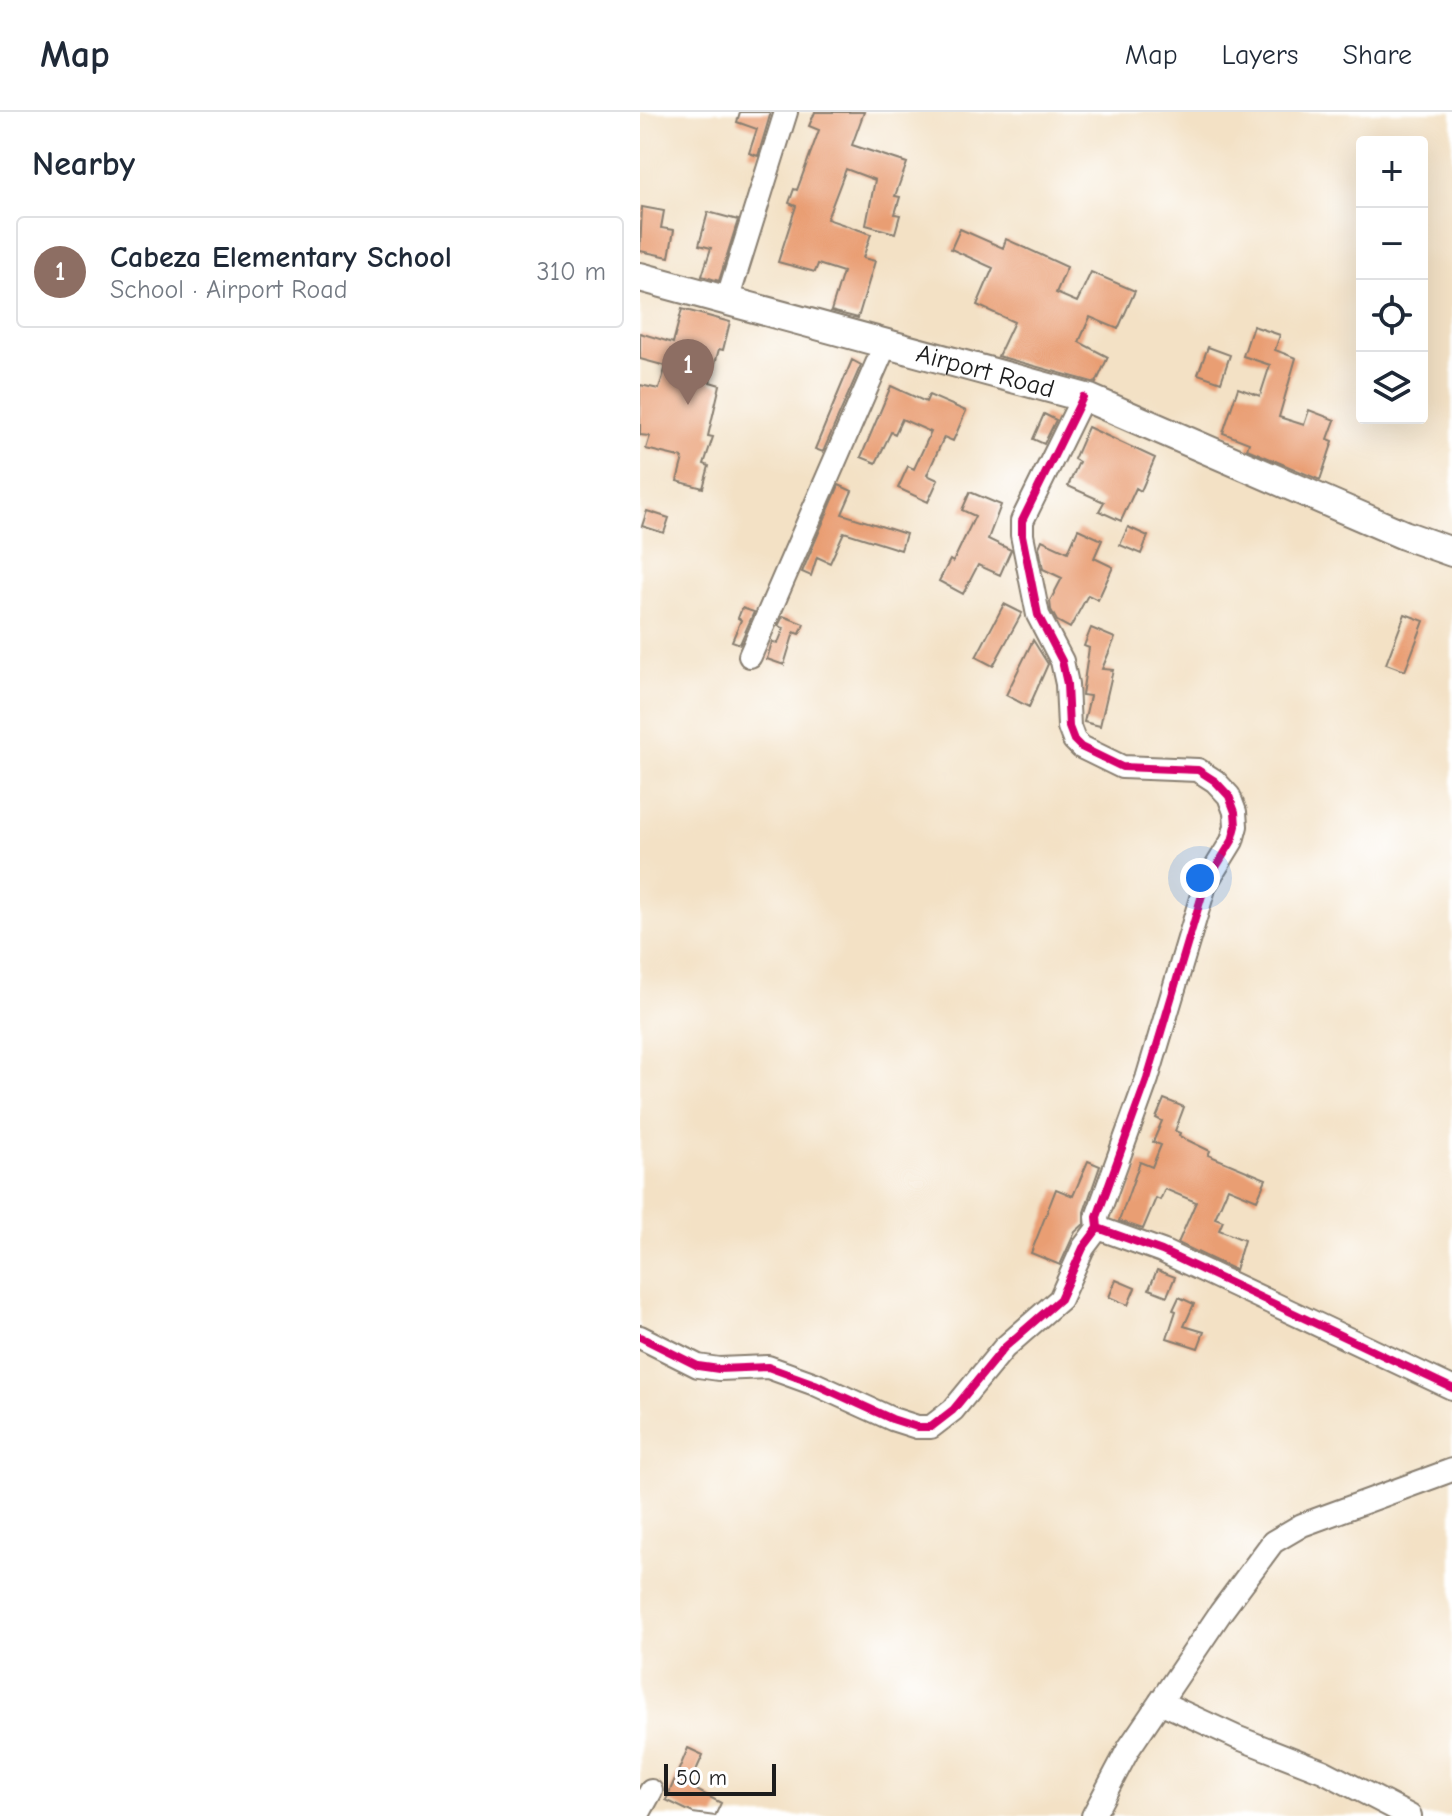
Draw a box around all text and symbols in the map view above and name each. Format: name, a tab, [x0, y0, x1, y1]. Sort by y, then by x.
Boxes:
text: Map	[40, 33, 110, 77]
text: Map	[1125, 39, 1178, 71]
text: Layers	[1222, 39, 1298, 71]
text: Share	[1342, 39, 1412, 71]
map controls	[1356, 136, 1428, 424]
button: +	[1356, 136, 1428, 208]
text: Nearby	[32, 144, 135, 184]
button: −	[1356, 208, 1428, 280]
text: Cabeza Elementary School	[110, 240, 452, 275]
text: 1	[55, 257, 65, 287]
text: 310 m	[537, 257, 606, 287]
text: School · Airport Road	[110, 275, 347, 305]
button: locate	[1356, 280, 1428, 352]
pin: 1	[662, 339, 714, 405]
street label: Airport Road	[913, 339, 1057, 405]
button: layers	[1356, 352, 1428, 424]
your location	[1180, 858, 1220, 898]
scale bar	[664, 1760, 776, 1796]
text: 50 m	[676, 1765, 727, 1791]

